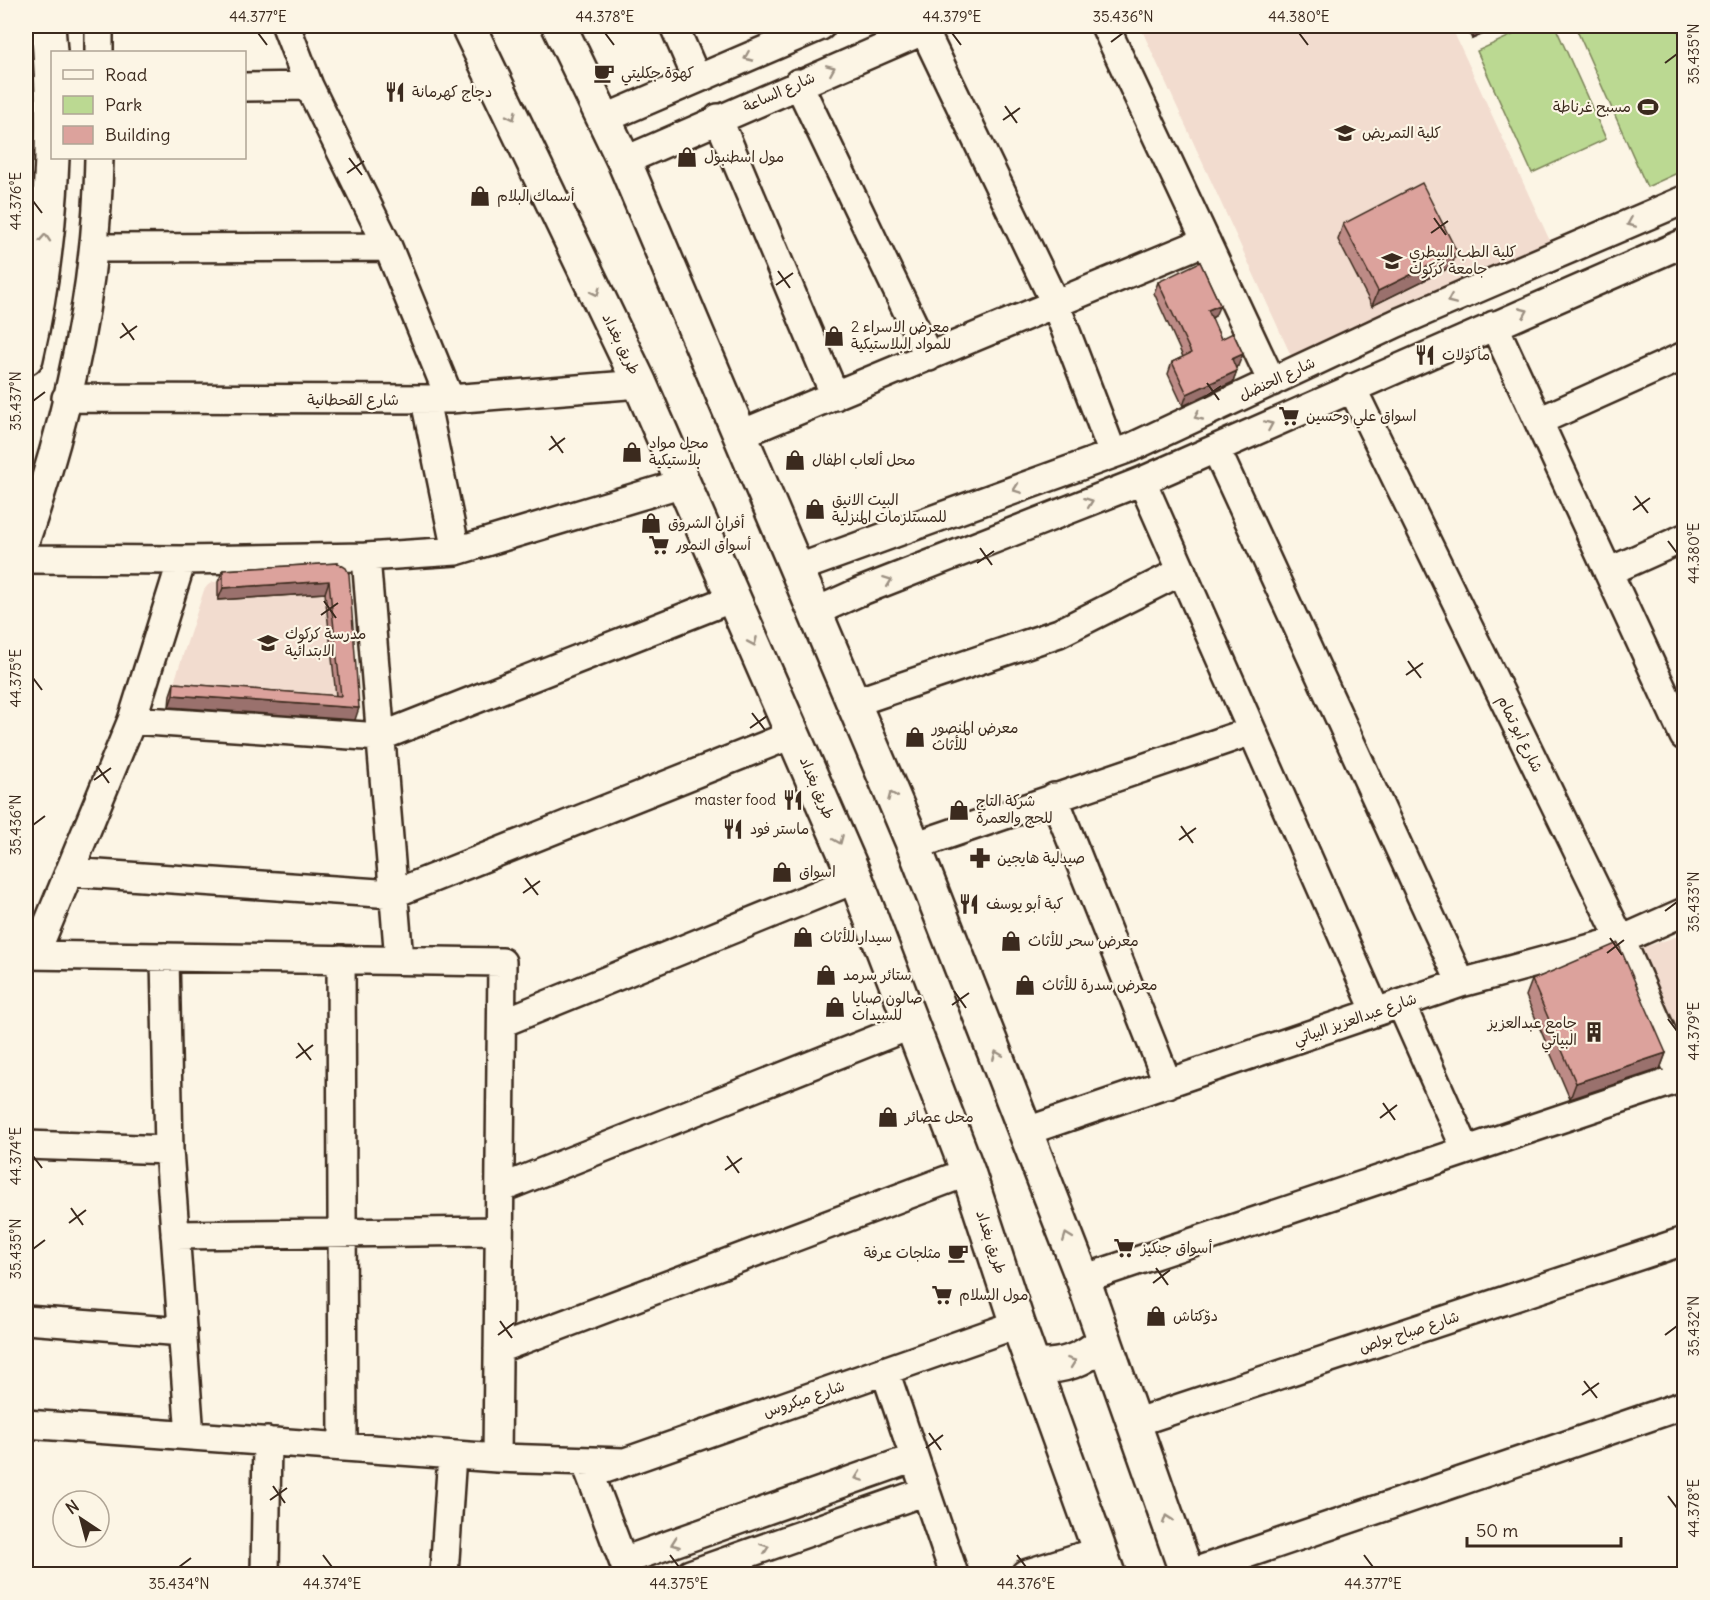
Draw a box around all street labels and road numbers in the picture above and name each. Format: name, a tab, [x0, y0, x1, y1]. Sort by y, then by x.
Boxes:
street label: شارع الساعة	[740, 67, 818, 117]
street label: طريق بغداد	[598, 310, 644, 378]
street label: شارع الحنضل	[1236, 353, 1318, 405]
street label: شارع القحطانية	[307, 390, 399, 410]
street label: شارع أبو تمام	[1492, 692, 1547, 776]
street label: طريق بغداد	[796, 754, 839, 822]
street label: شارع عبدالعزيز البياتي	[1291, 989, 1420, 1052]
street label: طريق بغداد	[972, 1208, 1011, 1276]
street label: شارع صباح بولص	[1356, 1306, 1462, 1358]
street label: شارع ميكروس	[761, 1376, 847, 1422]

